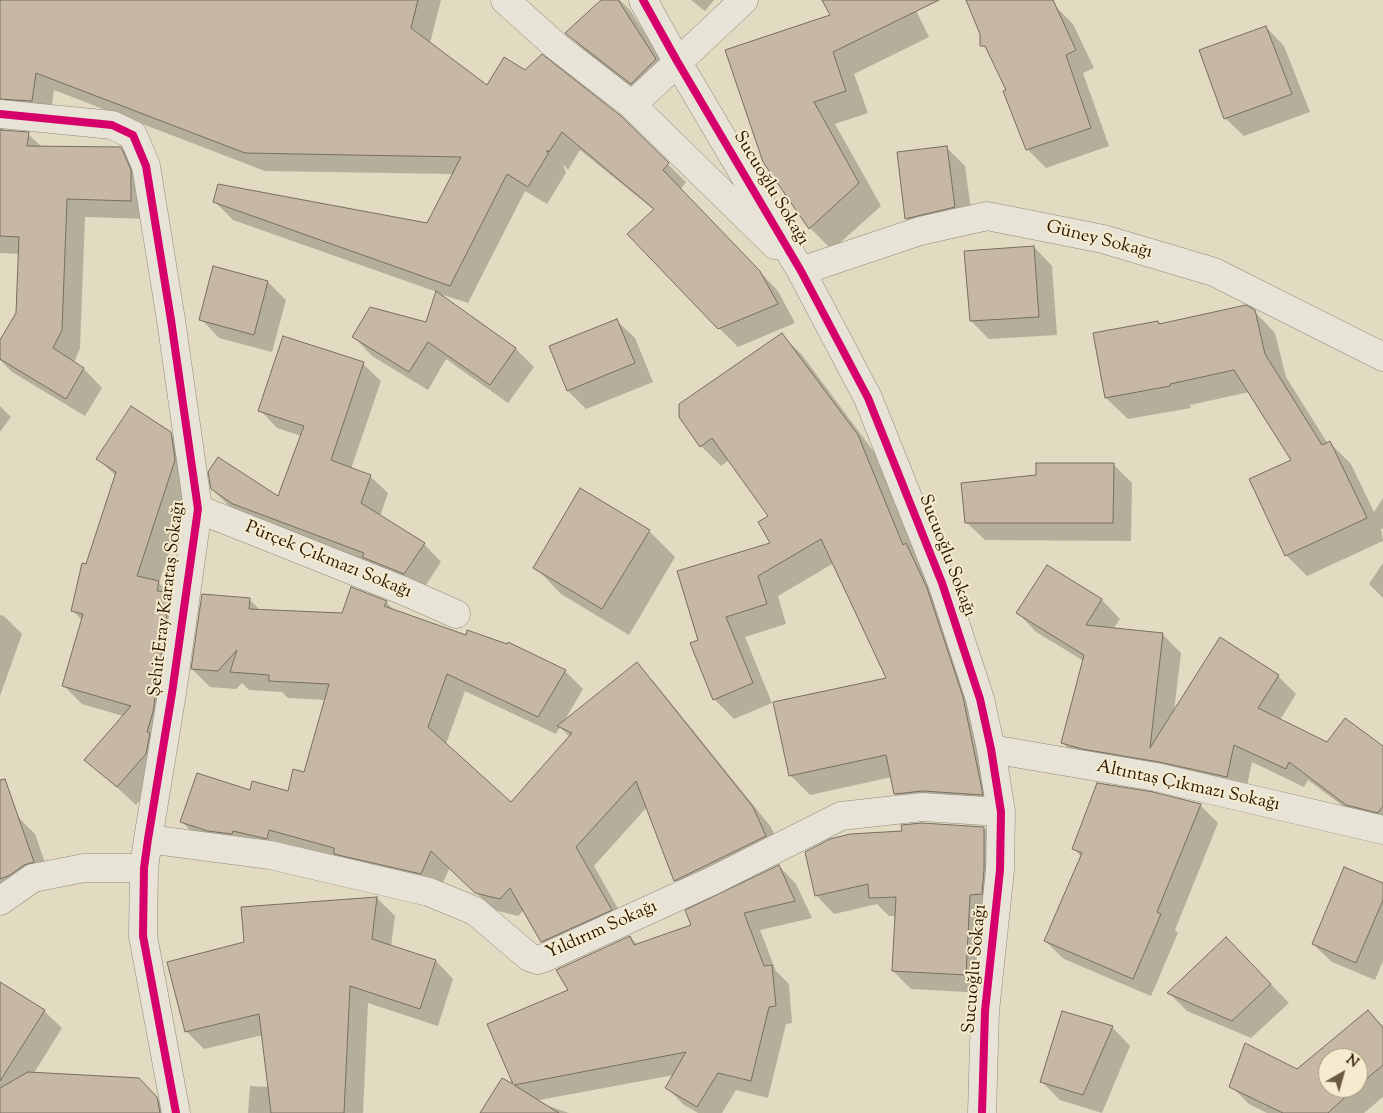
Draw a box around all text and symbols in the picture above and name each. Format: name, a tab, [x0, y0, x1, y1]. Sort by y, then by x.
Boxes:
street label: Sucuoğlu Sokağı	[727, 128, 813, 250]
street label: Güney Sokağı	[1044, 217, 1154, 265]
street label: Sucuoğlu Sokağı	[913, 492, 979, 620]
street label: Şehit Eray Karataş Sokağı	[145, 500, 191, 698]
street label: Pürçek Çıkmazı Sokağı	[242, 518, 414, 604]
street label: Altıntaş Çıkmazı Sokağı	[1094, 757, 1282, 817]
street label: Yıldırım Sokağı	[543, 897, 661, 965]
street label: Sucuoğlu Sokağı	[960, 904, 992, 1034]
north arrow	[1318, 1048, 1368, 1098]
text: N	[1341, 1051, 1362, 1073]

